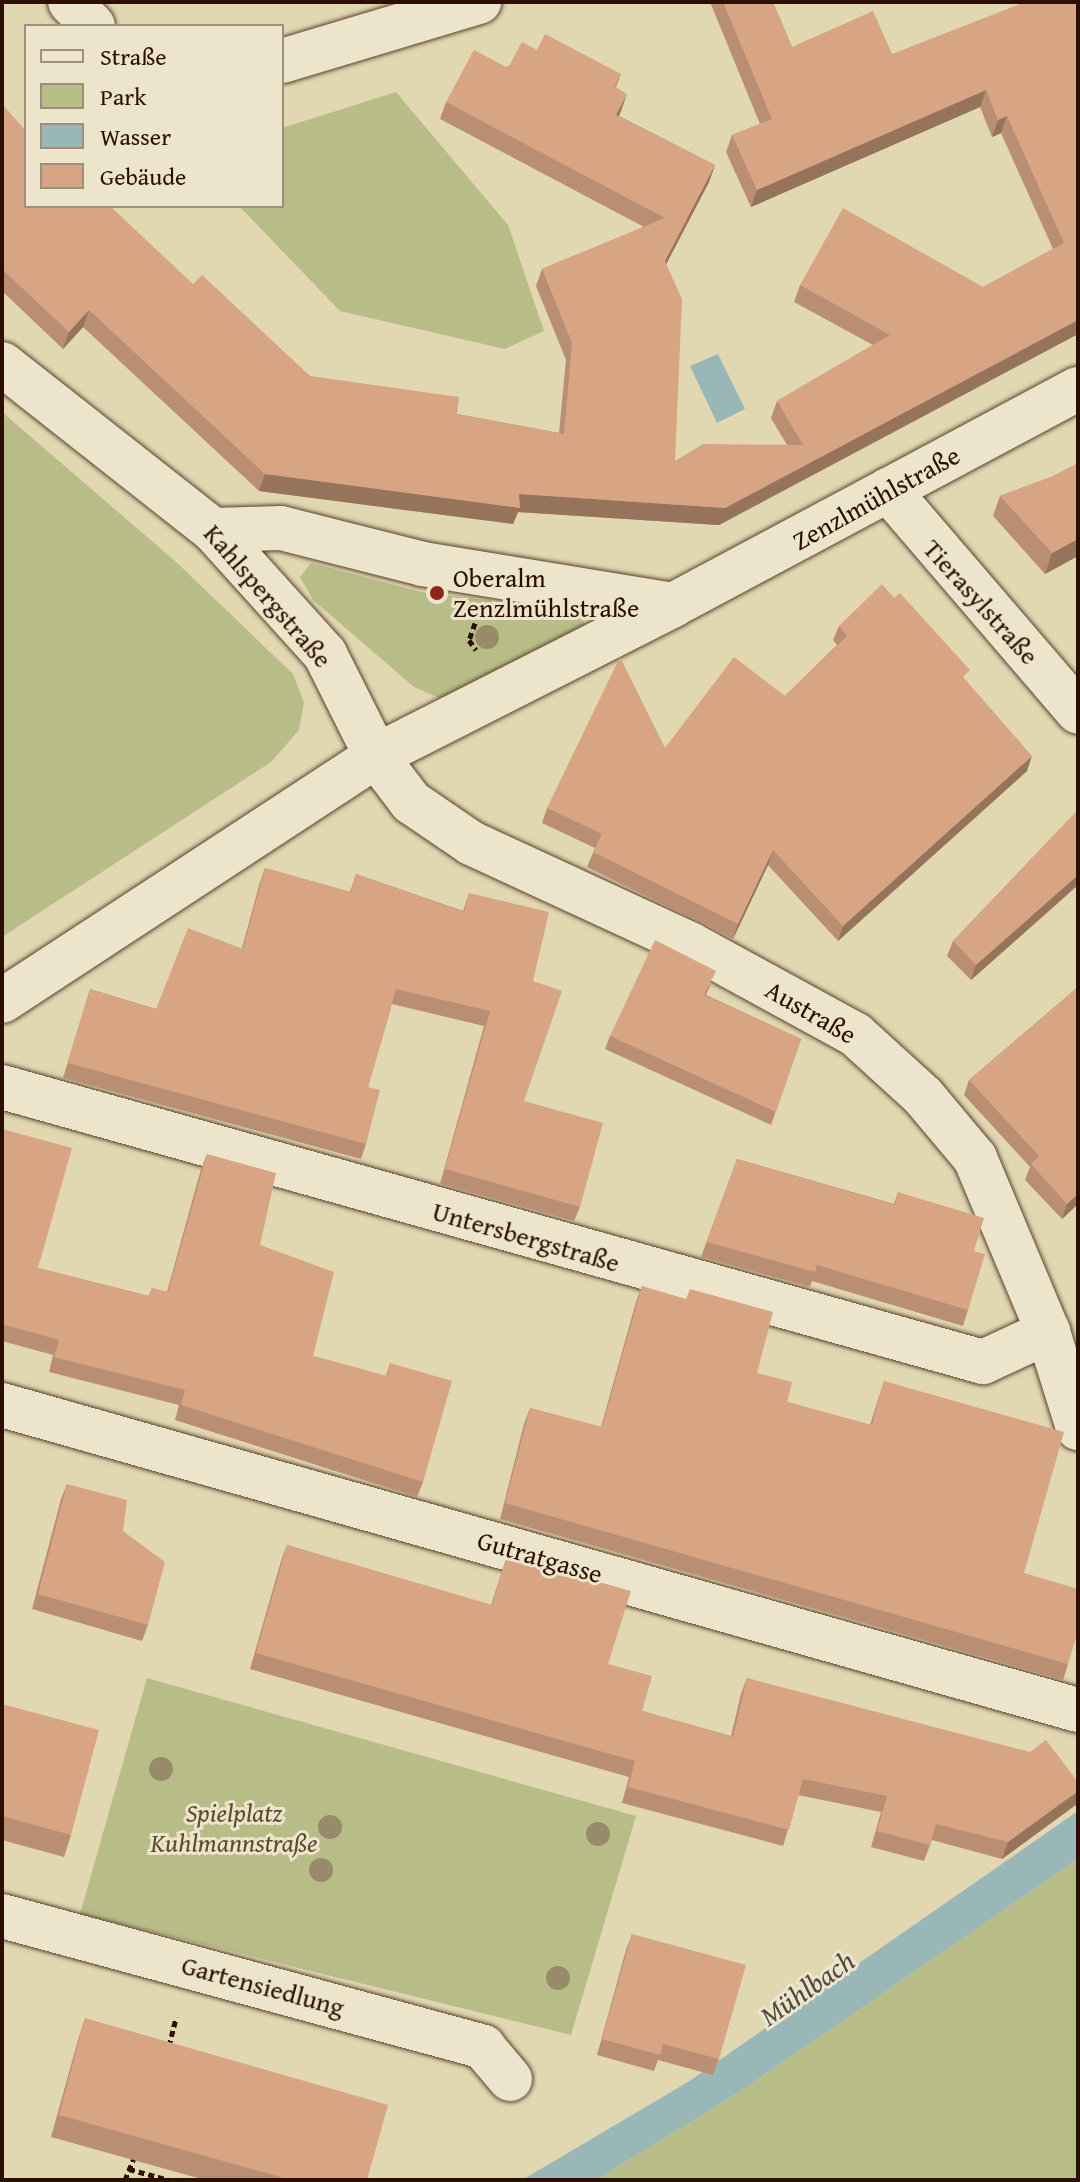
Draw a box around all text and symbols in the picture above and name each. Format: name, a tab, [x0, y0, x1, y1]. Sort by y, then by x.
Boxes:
legend	[24, 24, 284, 208]
text: Straße	[100, 39, 167, 74]
text: Park	[100, 79, 146, 114]
text: Wasser	[100, 119, 171, 154]
text: Gebäude	[100, 159, 186, 194]
street label: Zenzlmühlstraße	[787, 439, 965, 557]
street label: Kahlspergstraße	[197, 518, 339, 674]
street label: Tierasylstraße	[917, 533, 1045, 671]
place label: Oberalm Zenzlmühlstraße	[453, 562, 639, 624]
marker: Oberalm Zenzlmühlstraße	[428, 584, 446, 602]
street label: Austraße	[760, 974, 862, 1050]
street label: Untersbergstraße	[429, 1195, 623, 1279]
street label: Gutratgasse	[474, 1524, 606, 1590]
park label: Spielplatz Kuhlmannstraße	[151, 1797, 317, 1858]
water label: Mühlbach	[753, 1943, 861, 2033]
street label: Gartensiedlung	[178, 1949, 348, 2023]

